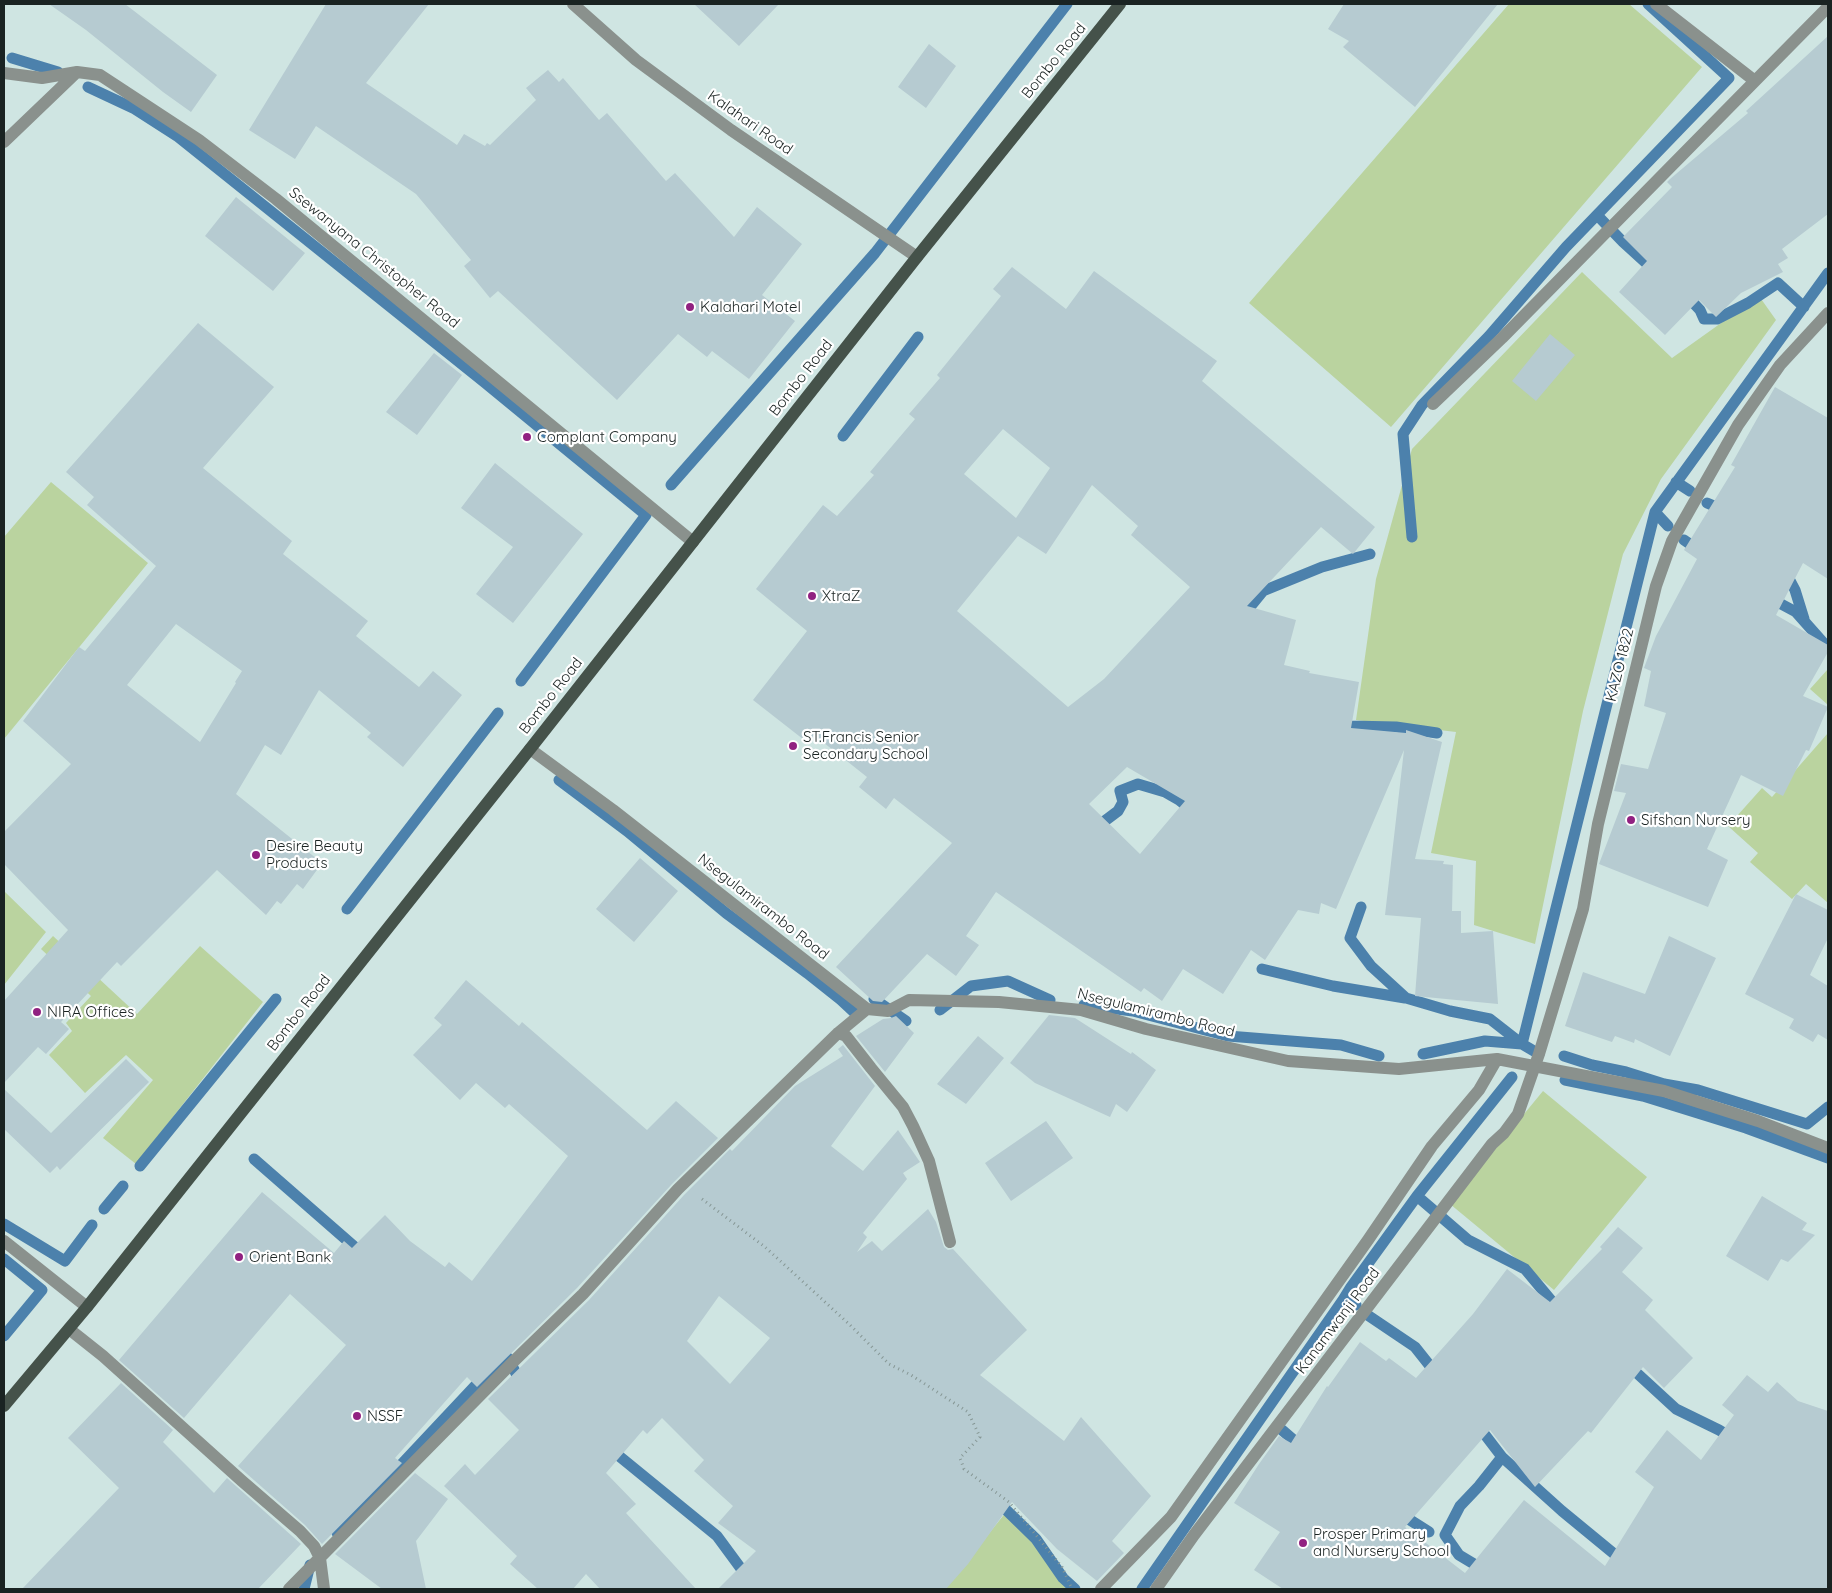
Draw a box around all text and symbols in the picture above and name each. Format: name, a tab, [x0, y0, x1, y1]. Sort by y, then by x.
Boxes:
street label: Bombo Road	[1018, 20, 1090, 102]
street label: Kalahari Road	[704, 87, 796, 159]
street label: Ssewanyana Christopher Road	[285, 184, 463, 332]
place label: Kalahari Motel	[700, 298, 801, 316]
marker: Kalahari Motel	[684, 301, 696, 313]
street label: Bombo Road	[766, 336, 836, 420]
place label: Complant Company	[537, 428, 677, 446]
marker: Complant Company	[521, 431, 533, 443]
place label: XtraZ	[822, 587, 861, 605]
marker: XtraZ	[806, 590, 818, 602]
street label: KAZO 1822	[1602, 626, 1638, 704]
street label: Bombo Road	[516, 654, 586, 738]
place label: ST.Francis Senior Secondary School	[803, 728, 928, 763]
marker: ST.Francis Senior Secondary School	[787, 740, 799, 752]
place label: Sifshan Nursery	[1641, 811, 1750, 829]
marker: Sifshan Nursery	[1625, 814, 1637, 826]
place label: Desire Beauty Products	[266, 837, 363, 872]
marker: Desire Beauty Products	[250, 849, 262, 861]
street label: Nsegulamirambo Road	[694, 850, 832, 964]
street label: Bombo Road	[264, 971, 334, 1055]
street label: Nsegulamirambo Road	[1076, 985, 1236, 1041]
place label: NIRA Offices	[47, 1003, 134, 1021]
marker: NIRA Offices	[31, 1006, 43, 1018]
place label: Orient Bank	[249, 1248, 331, 1266]
marker: Orient Bank	[233, 1251, 245, 1263]
street label: Kanamwanji Road	[1292, 1264, 1384, 1378]
place label: NSSF	[367, 1407, 403, 1425]
marker: NSSF	[351, 1410, 363, 1422]
place label: Prosper Primary and Nursery School	[1313, 1525, 1449, 1560]
marker: Prosper Primary and Nursery School	[1297, 1537, 1309, 1549]

